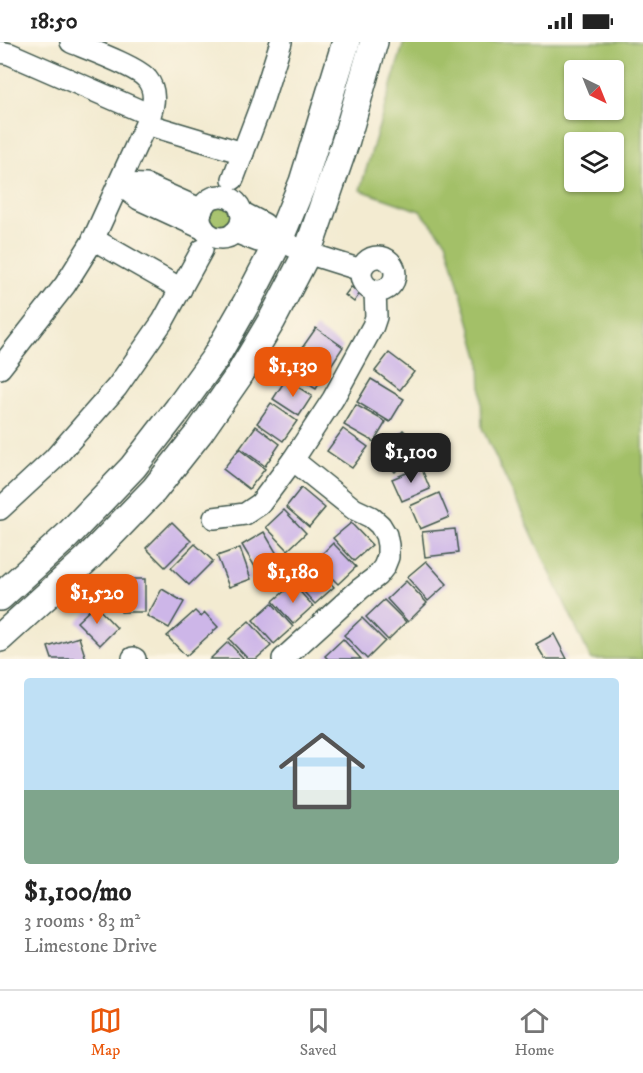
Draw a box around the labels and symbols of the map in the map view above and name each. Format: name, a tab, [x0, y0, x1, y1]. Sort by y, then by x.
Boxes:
north arrow	[564, 60, 624, 120]
pin: $1,130	[244, 347, 342, 398]
pin: $1,100	[362, 433, 460, 484]
pin: $1,180	[244, 553, 342, 604]
pin: $1,520	[48, 574, 146, 625]

